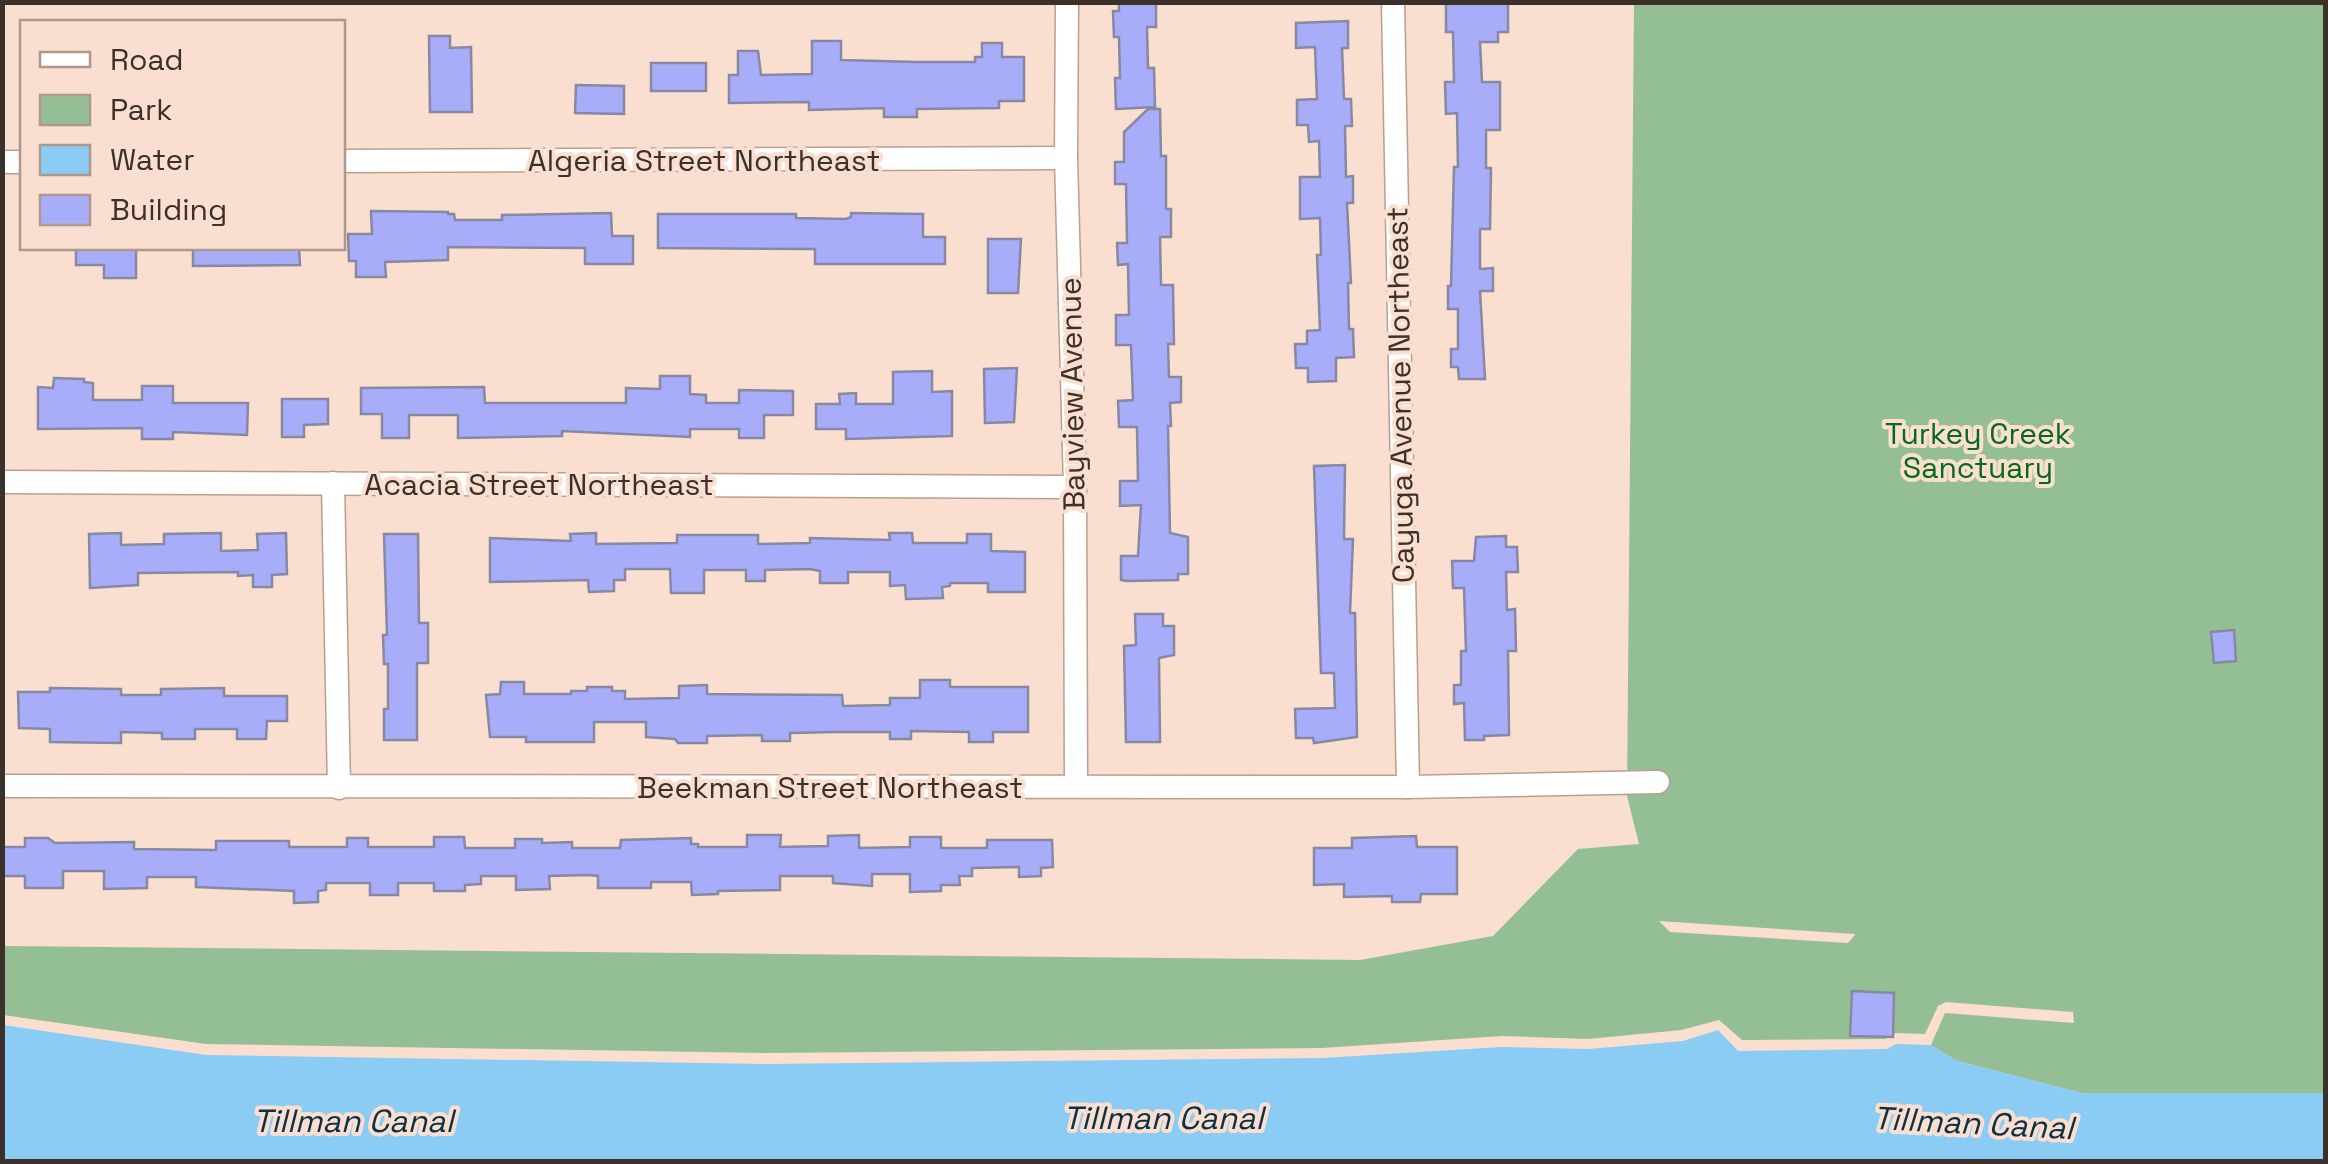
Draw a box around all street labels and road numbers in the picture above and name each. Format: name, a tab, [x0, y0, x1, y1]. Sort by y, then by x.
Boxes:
street label: Algeria Street Northeast	[528, 141, 880, 180]
street label: Cayuga Avenue Northeast	[1377, 206, 1423, 584]
street label: Bayview Avenue	[1050, 277, 1094, 511]
street label: Acacia Street Northeast	[364, 465, 714, 504]
street label: Beekman Street Northeast	[637, 768, 1023, 807]

